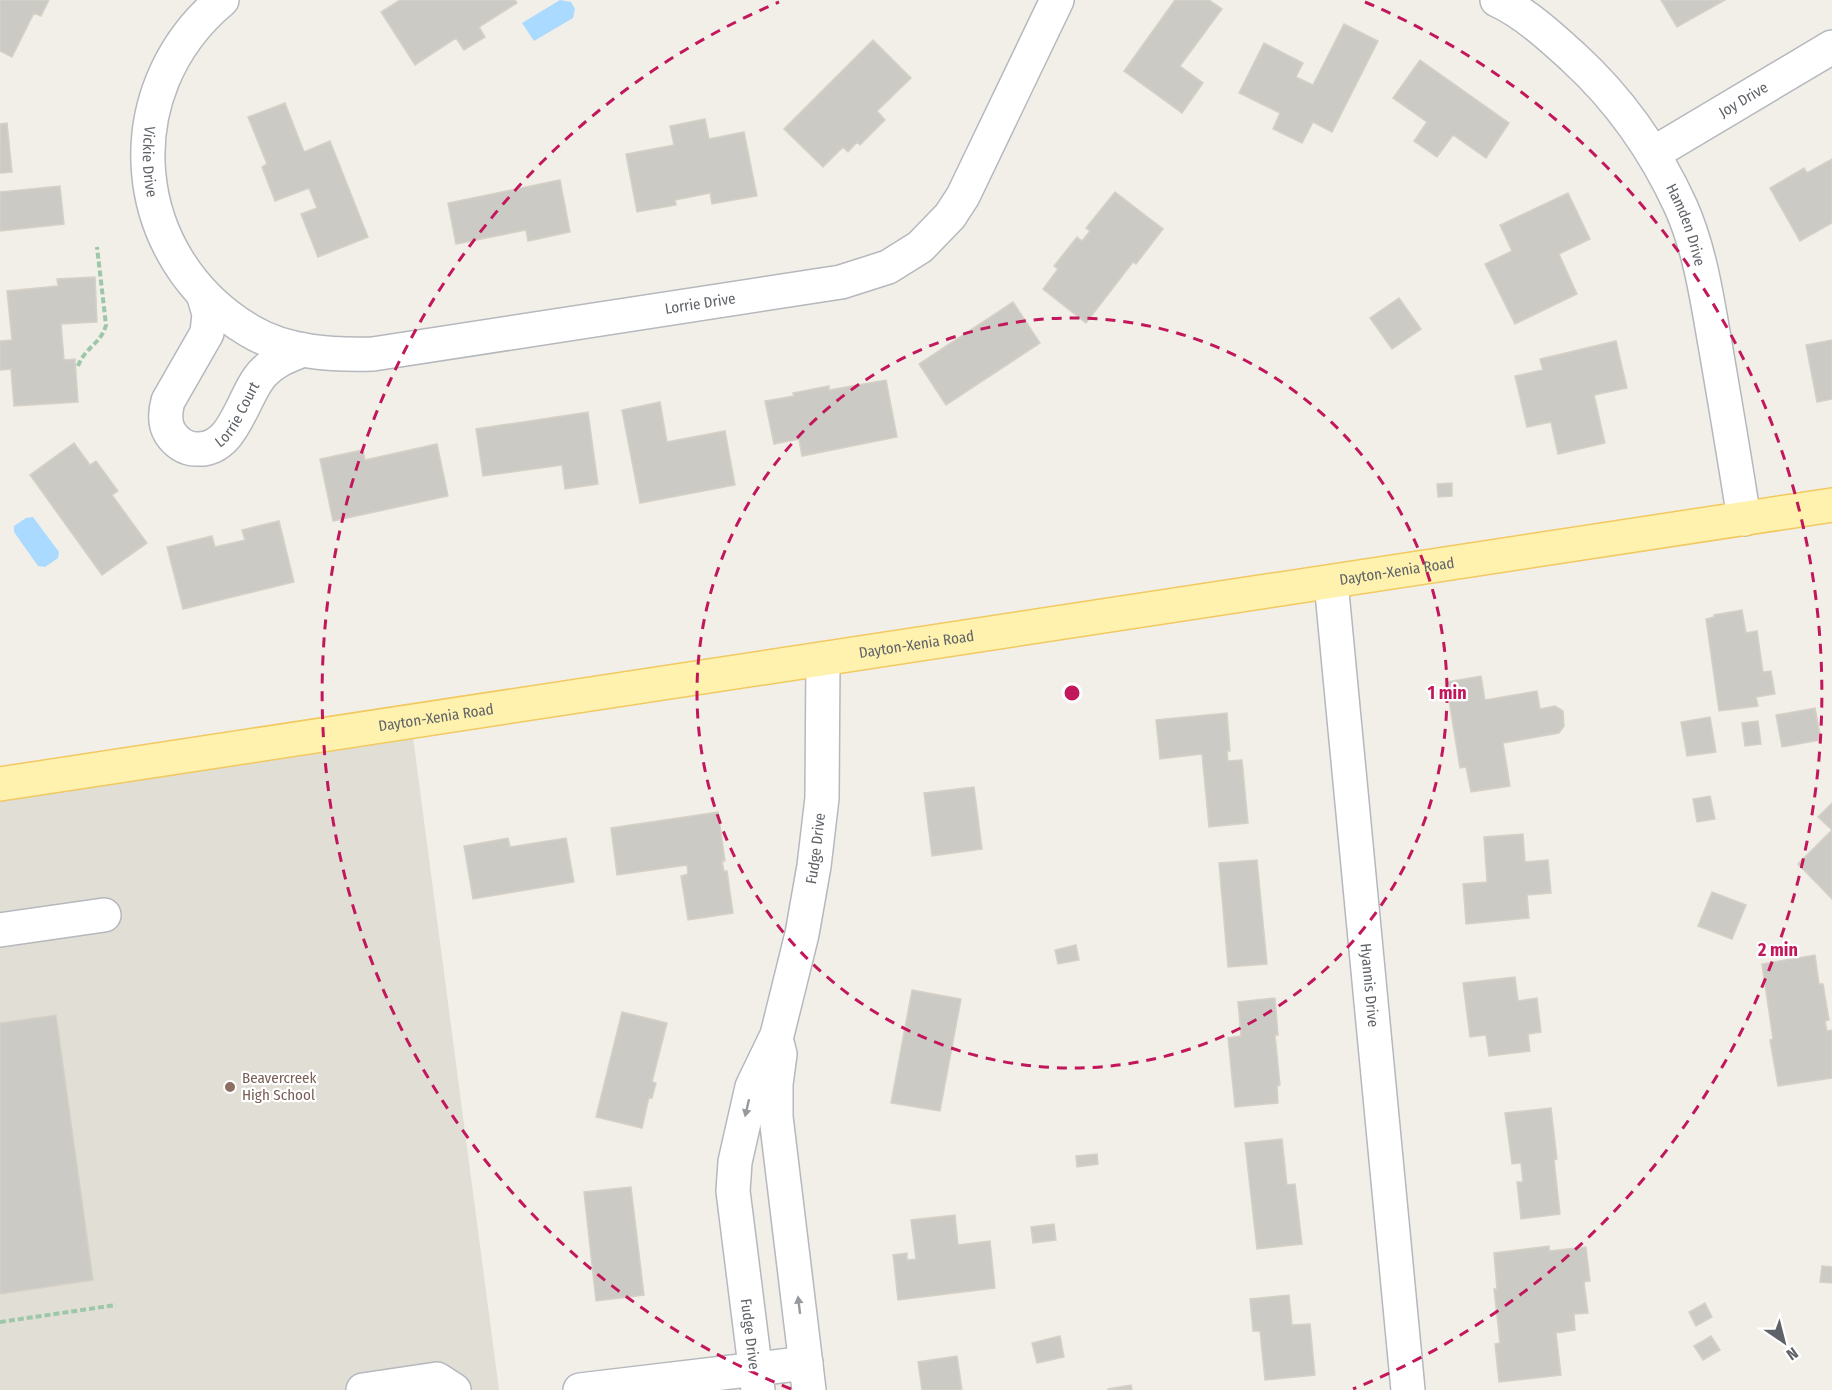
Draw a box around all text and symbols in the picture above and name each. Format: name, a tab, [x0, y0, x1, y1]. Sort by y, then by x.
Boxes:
street label: Joy Drive	[1716, 78, 1771, 121]
street label: Vickie Drive	[139, 125, 161, 199]
street label: Hamden Drive	[1662, 181, 1709, 268]
street label: Lorrie Drive	[664, 289, 737, 318]
street label: Lorrie Court	[211, 378, 263, 451]
street label: Dayton-Xenia Road	[1338, 554, 1456, 589]
street label: Dayton-Xenia Road	[858, 627, 975, 662]
text: 1 min	[1427, 682, 1467, 704]
centre of rings	[1062, 683, 1082, 703]
street label: Dayton-Xenia Road	[377, 700, 495, 735]
street label: Fudge Drive	[802, 812, 829, 885]
text: 2 min	[1757, 939, 1798, 961]
street label: Hyannis Drive	[1356, 942, 1382, 1028]
place label: Beavercreek High School	[242, 1069, 317, 1104]
marker: Beavercreek High School	[223, 1080, 237, 1094]
one-way arrow	[742, 1099, 752, 1118]
one-way arrow	[794, 1295, 803, 1314]
street label: Fudge Drive	[737, 1297, 763, 1371]
north arrow	[1754, 1312, 1814, 1372]
text: N	[1783, 1343, 1802, 1364]

